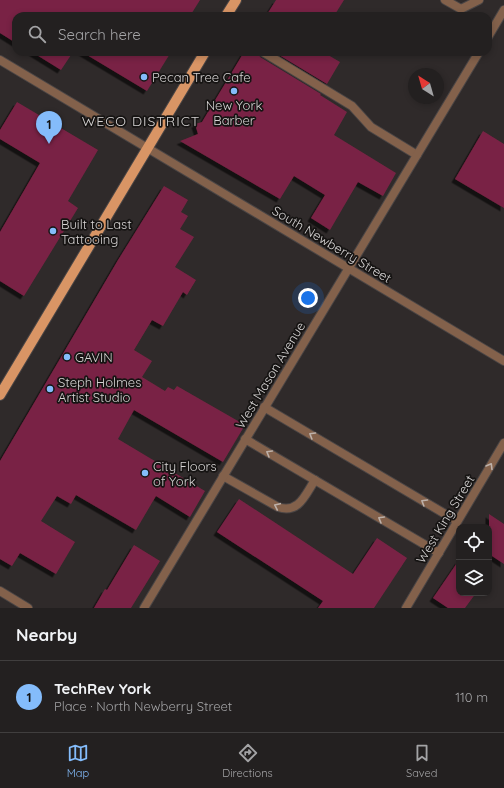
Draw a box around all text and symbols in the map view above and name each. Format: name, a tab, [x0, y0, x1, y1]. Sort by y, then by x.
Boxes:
search box	[12, 12, 492, 56]
icon: search	[26, 23, 48, 45]
text: Search here	[58, 25, 141, 44]
north arrow	[408, 68, 444, 104]
place label: Pecan Tree Cafe	[152, 69, 251, 85]
marker: Pecan Tree Cafe	[139, 72, 149, 82]
marker: New York Barber	[229, 86, 239, 96]
place label: New York Barber	[206, 97, 262, 128]
pin: 1	[36, 111, 62, 144]
district label: WECO DISTRICT	[82, 112, 200, 130]
street label: South Newberry Street	[270, 202, 394, 286]
place label: Built to Last Tattooing	[61, 216, 132, 247]
marker: Built to Last Tattooing	[48, 226, 58, 236]
your location	[298, 288, 318, 308]
street label: West Mason Avenue	[232, 319, 308, 431]
place label: GAVIN	[75, 349, 113, 365]
marker: GAVIN	[62, 352, 72, 362]
place label: Steph Holmes Artist Studio	[58, 374, 141, 405]
marker: Steph Holmes Artist Studio	[45, 384, 55, 394]
one-way arrow	[309, 433, 316, 440]
one-way arrow	[266, 451, 273, 458]
place label: City Floors of York	[153, 458, 217, 489]
one-way arrow	[486, 463, 493, 470]
marker: City Floors of York	[140, 468, 150, 478]
street label: West King Street	[412, 472, 478, 566]
one-way arrow	[421, 499, 428, 506]
one-way arrow	[274, 503, 281, 511]
one-way arrow	[378, 516, 385, 524]
map controls	[456, 524, 492, 596]
button: locate	[456, 524, 492, 560]
button: layers	[456, 560, 492, 596]
text: Nearby	[16, 624, 77, 645]
text: TechRev York	[54, 679, 151, 698]
text: 1	[26, 689, 32, 705]
text: 110 m	[455, 689, 488, 705]
text: Place · North Newberry Street	[54, 698, 232, 714]
tab: Map	[67, 742, 89, 780]
tab: Directions	[222, 742, 273, 780]
tab: Saved	[406, 742, 437, 780]

